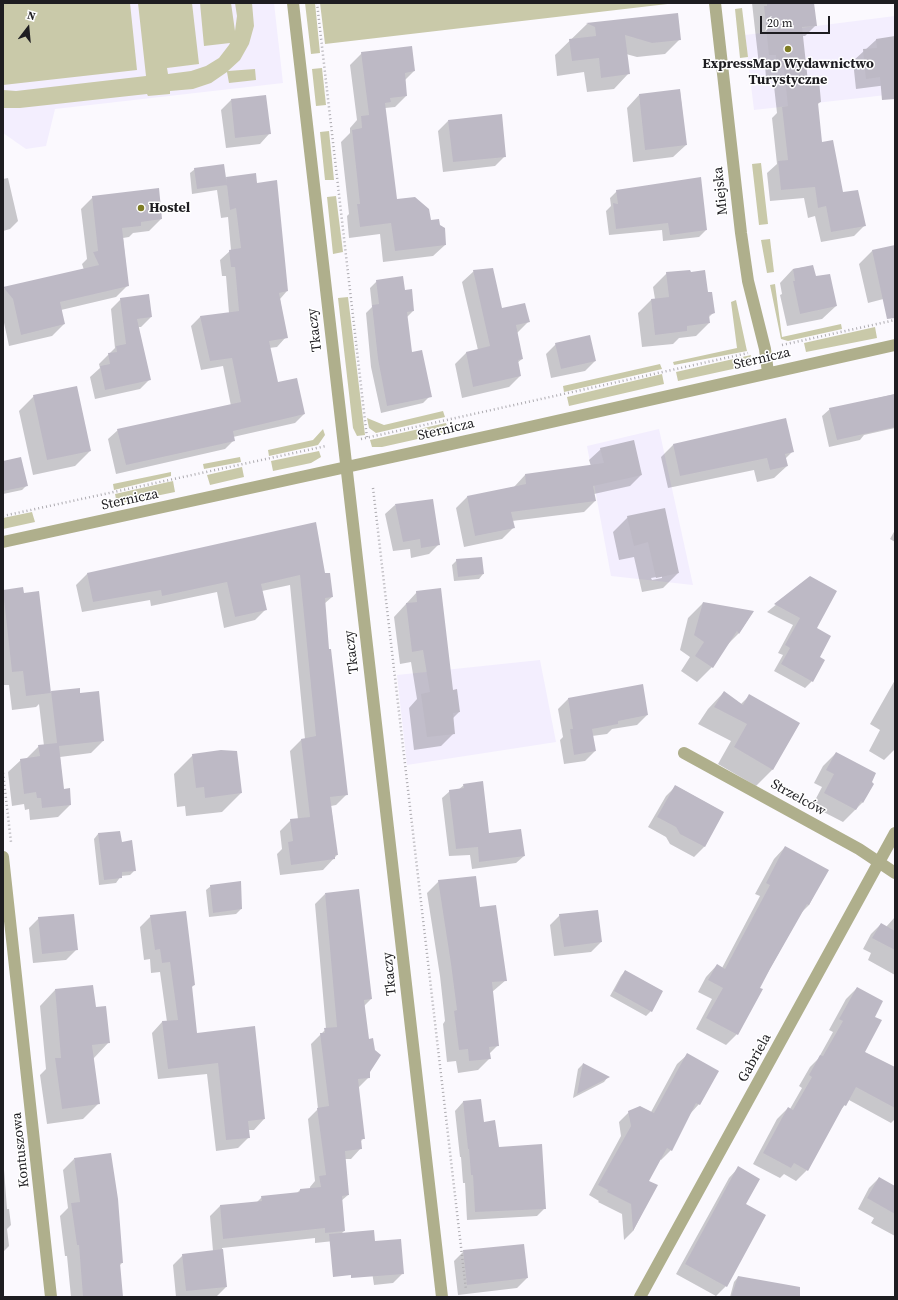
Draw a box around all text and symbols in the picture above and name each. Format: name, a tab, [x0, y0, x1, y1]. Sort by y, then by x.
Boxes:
north arrow	[8, 8, 48, 48]
text: N	[26, 8, 37, 24]
scale bar	[762, 8, 832, 34]
text: 20 m	[767, 15, 793, 31]
marker: ExpressMap Wydawnictwo Turystyczne	[783, 44, 793, 54]
place label: ExpressMap Wydawnictwo Turystyczne	[702, 56, 874, 88]
street label: Miejska	[710, 166, 732, 216]
place label: Hostel	[149, 200, 190, 216]
marker: Hostel	[136, 203, 146, 213]
street label: Tkaczy	[304, 307, 326, 353]
street label: Sternicza	[732, 344, 792, 374]
street label: Sternicza	[416, 415, 476, 445]
street label: Sternicza	[100, 486, 160, 514]
street label: Tkaczy	[341, 629, 363, 675]
street label: Strzelców	[768, 776, 828, 820]
street label: Tkaczy	[379, 951, 401, 997]
street label: Gabriela	[735, 1031, 775, 1085]
street label: Kontuszowa	[9, 1112, 33, 1188]

